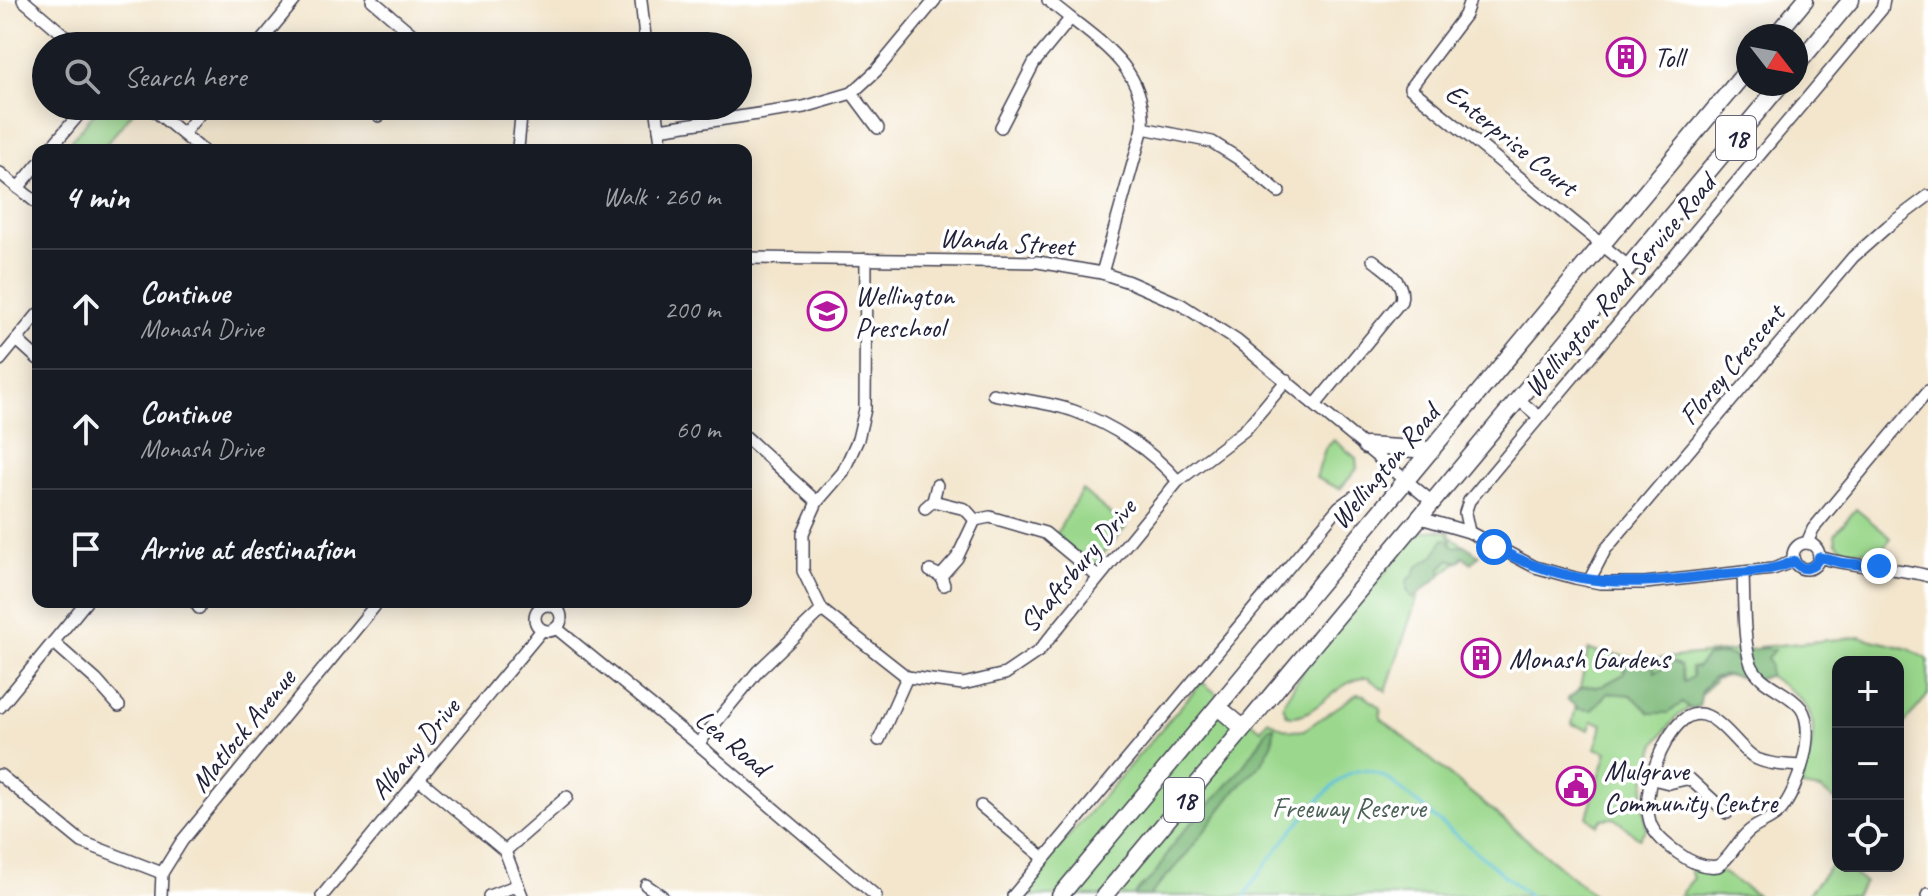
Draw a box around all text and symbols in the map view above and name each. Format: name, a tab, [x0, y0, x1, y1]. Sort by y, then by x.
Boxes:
north arrow	[1736, 24, 1808, 96]
search box	[32, 32, 752, 120]
building icon: Toll	[1605, 36, 1647, 78]
place label: Toll	[1654, 40, 1689, 75]
icon: search	[60, 54, 104, 98]
text: Search here	[124, 57, 246, 95]
street label: Enterprise Court	[1439, 75, 1587, 205]
road number: 18	[1716, 116, 1756, 160]
street label: Wellington Road Service Road	[1516, 164, 1725, 404]
text: 4 min	[64, 175, 129, 218]
text: Walk · 260 m	[603, 180, 720, 213]
street label: Wanda Street	[939, 219, 1078, 264]
text: Continue	[140, 274, 230, 312]
place label: Wellington Preschool	[855, 278, 955, 345]
icon: ahead	[64, 287, 108, 331]
school or university icon: Wellington Preschool	[806, 290, 848, 332]
text: 200 m	[664, 293, 720, 326]
street label: Florey Crescent	[1671, 295, 1794, 432]
text: Monash Drive	[140, 312, 264, 345]
text: Continue	[140, 394, 230, 432]
street label: Wellington Road	[1322, 394, 1449, 536]
icon: ahead	[64, 407, 108, 451]
text: 60 m	[676, 413, 720, 446]
text: Monash Drive	[140, 432, 264, 465]
street label: Shaftsbury Drive	[1011, 490, 1145, 639]
icon: arrive	[64, 527, 108, 571]
route start	[1476, 529, 1512, 565]
text: Arrive at destination	[140, 530, 355, 568]
route end	[1861, 548, 1897, 584]
building icon: Monash Gardens	[1460, 637, 1502, 679]
place label: Monash Gardens	[1509, 641, 1672, 676]
map controls	[1832, 656, 1904, 872]
button: +	[1832, 656, 1904, 728]
street label: Matlock Avenue	[182, 660, 304, 799]
street label: Albany Drive	[362, 689, 468, 806]
street label: Lea Road	[688, 701, 780, 786]
button: −	[1832, 728, 1904, 800]
place label: Mulgrave Community Centre	[1604, 753, 1779, 820]
public building icon: Mulgrave Community Centre	[1555, 765, 1597, 807]
road number: 18	[1164, 778, 1204, 822]
park label: Freeway Reserve	[1272, 790, 1428, 825]
button: locate	[1832, 800, 1904, 872]

